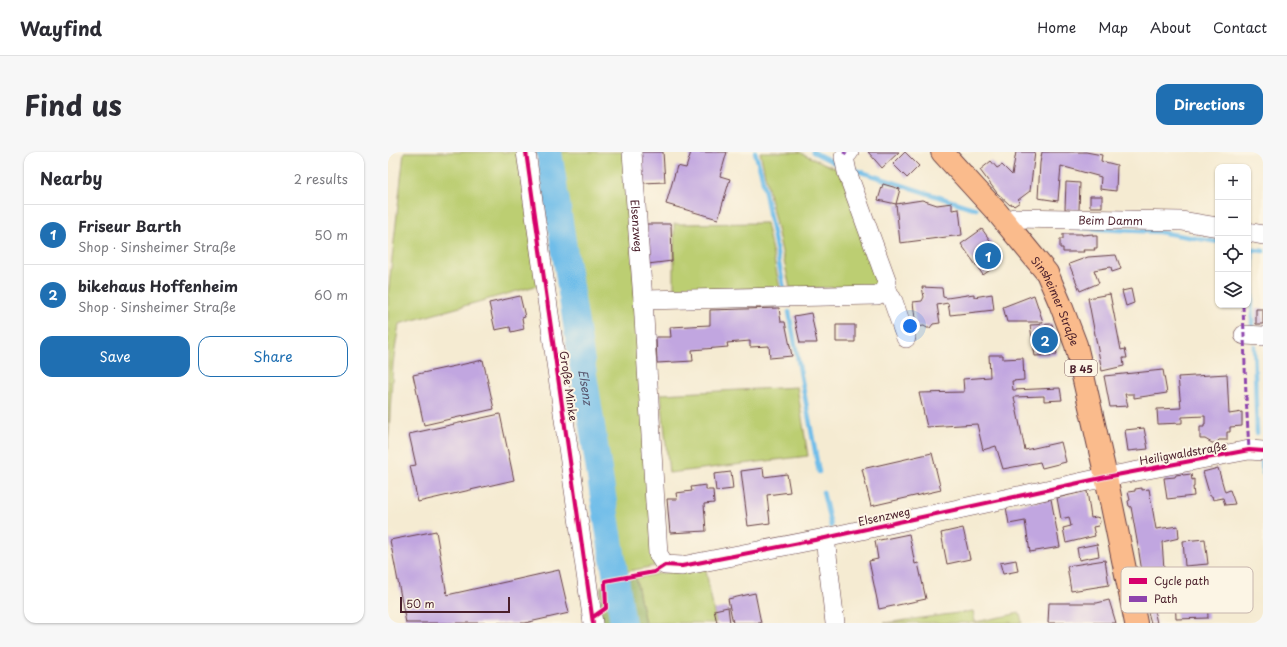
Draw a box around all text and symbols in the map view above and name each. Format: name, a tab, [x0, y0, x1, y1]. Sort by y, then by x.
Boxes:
text: Wayfind	[20, 14, 102, 42]
text: Home	[1037, 17, 1076, 38]
text: Map	[1098, 17, 1128, 38]
text: About	[1150, 17, 1191, 38]
text: Contact	[1213, 17, 1267, 38]
text: Find us	[24, 83, 122, 126]
button: Directions	[1156, 84, 1263, 125]
map controls	[1215, 164, 1251, 308]
button: +	[1215, 164, 1251, 200]
text: Nearby	[40, 165, 102, 191]
text: 2 results	[294, 169, 348, 188]
street label: Elsenzweg	[627, 199, 648, 253]
button: −	[1215, 200, 1251, 236]
street label: Beim Damm	[1078, 211, 1143, 229]
text: Friseur Barth	[78, 214, 182, 237]
text: 1	[50, 225, 56, 244]
text: 50 m	[314, 225, 348, 244]
button: locate	[1215, 236, 1251, 272]
text: Shop · Sinsheimer Straße	[78, 237, 236, 256]
pin: 1	[975, 241, 1001, 271]
street label: Sinsheimer Straße	[1028, 252, 1084, 348]
button: layers	[1215, 272, 1251, 308]
text: bikehaus Hoffenheim	[78, 274, 238, 297]
text: 2	[48, 285, 58, 304]
text: 60 m	[314, 285, 348, 304]
text: Shop · Sinsheimer Straße	[78, 297, 236, 316]
your location	[900, 316, 920, 336]
pin: 2	[1032, 325, 1058, 355]
button: Save	[40, 336, 190, 377]
button: Share	[198, 336, 348, 377]
street label: Große Minke	[556, 350, 582, 422]
road number: B 45	[1065, 360, 1097, 376]
water label: Elsenz	[574, 368, 598, 407]
street label: Heiligwaldstraße	[1138, 437, 1228, 469]
street label: Elsenzweg	[856, 502, 912, 530]
legend	[1121, 567, 1253, 613]
text: Cycle path	[1154, 572, 1209, 589]
text: Path	[1154, 590, 1178, 607]
scale bar	[400, 595, 510, 614]
text: 50 m	[406, 595, 435, 612]

